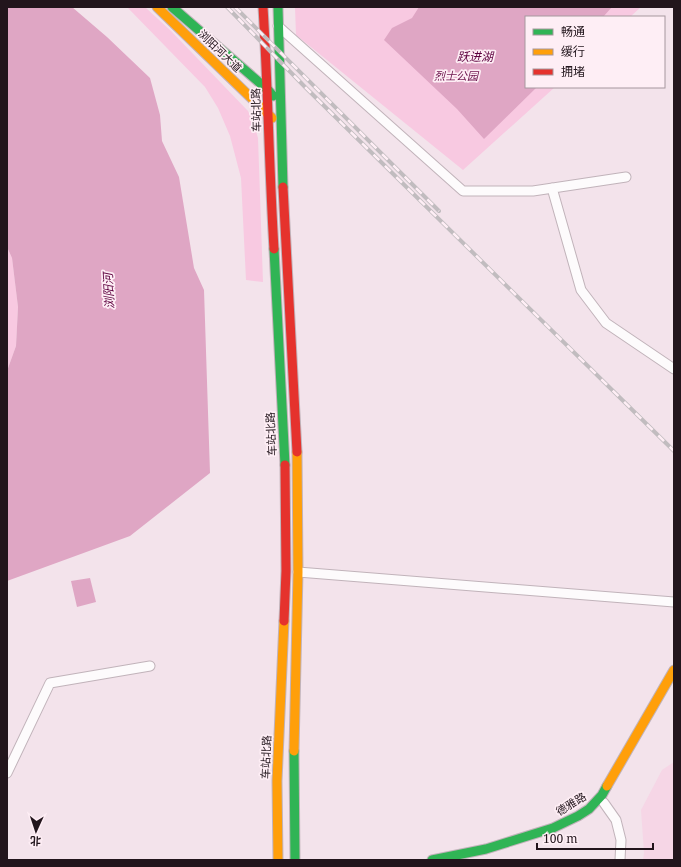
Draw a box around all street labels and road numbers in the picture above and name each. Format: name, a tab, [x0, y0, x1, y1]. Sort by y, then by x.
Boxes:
street label: 浏阳河大道	[195, 26, 245, 75]
street label: 车站北路	[248, 88, 263, 132]
street label: 车站北路	[262, 412, 279, 456]
street label: 车站北路	[257, 735, 274, 779]
street label: 德雅路	[553, 789, 589, 818]

